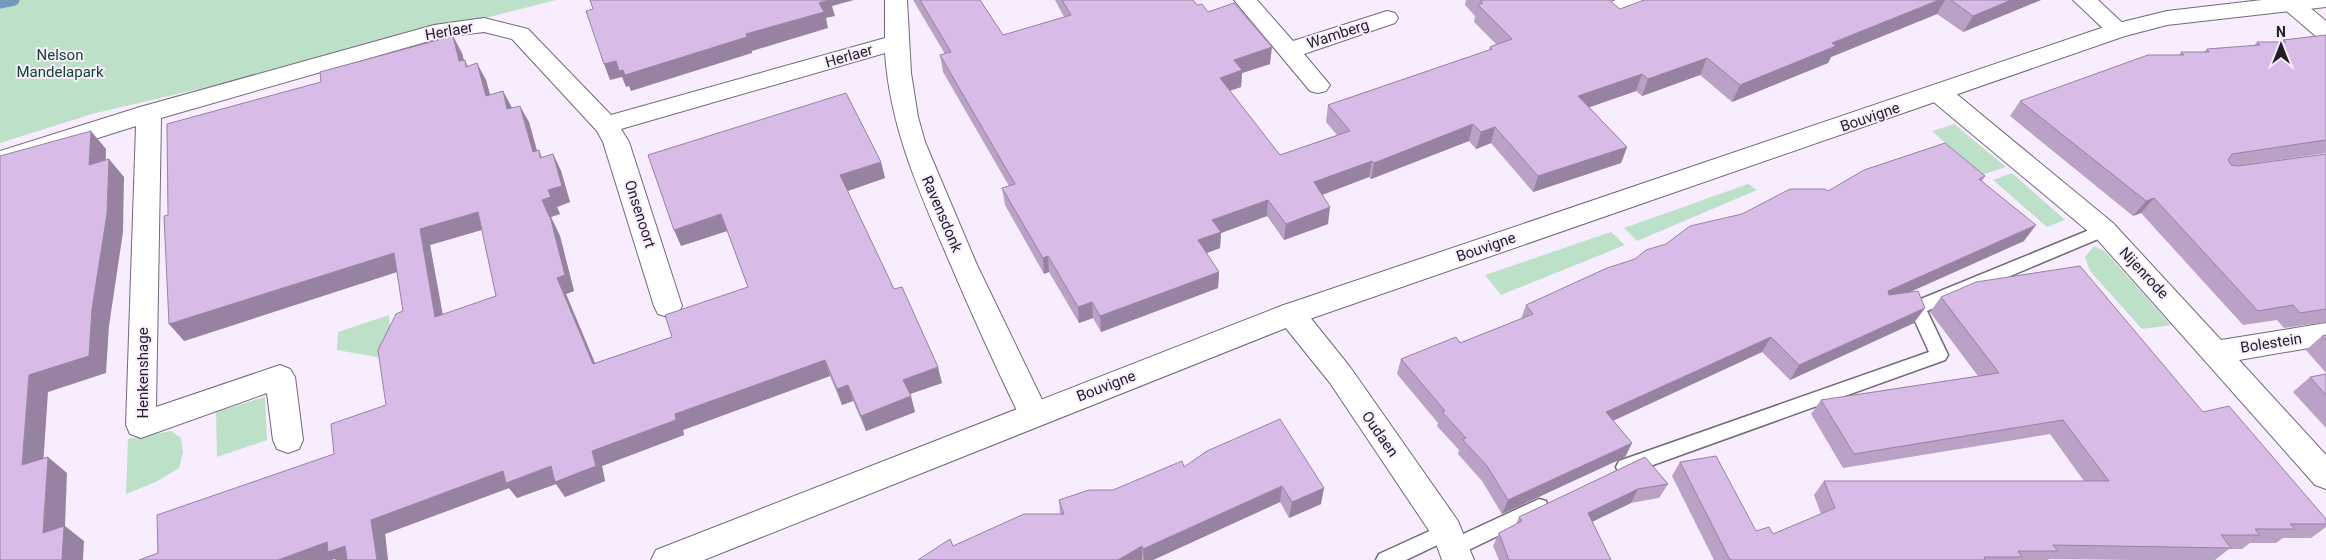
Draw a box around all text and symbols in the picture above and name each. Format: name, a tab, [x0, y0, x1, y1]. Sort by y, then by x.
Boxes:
street label: Wamberg	[1305, 16, 1371, 52]
street label: Herlaer	[424, 18, 474, 44]
north arrow	[2256, 20, 2306, 70]
text: N	[2276, 24, 2286, 40]
street label: Herlaer	[823, 41, 875, 71]
park label: Nelson Mandelapark	[16, 46, 104, 81]
street label: Bouvigne	[1838, 98, 1902, 136]
street label: Ravensdonk	[918, 173, 966, 255]
street label: Onsenoort	[621, 178, 659, 250]
street label: Bouvigne	[1454, 228, 1518, 266]
street label: Nijenrode	[2116, 243, 2172, 303]
street label: Henkenshage	[134, 327, 152, 419]
street label: Bolestein	[2239, 329, 2303, 357]
street label: Bouvigne	[1074, 367, 1138, 405]
street label: Oudaen	[1358, 408, 1402, 460]

